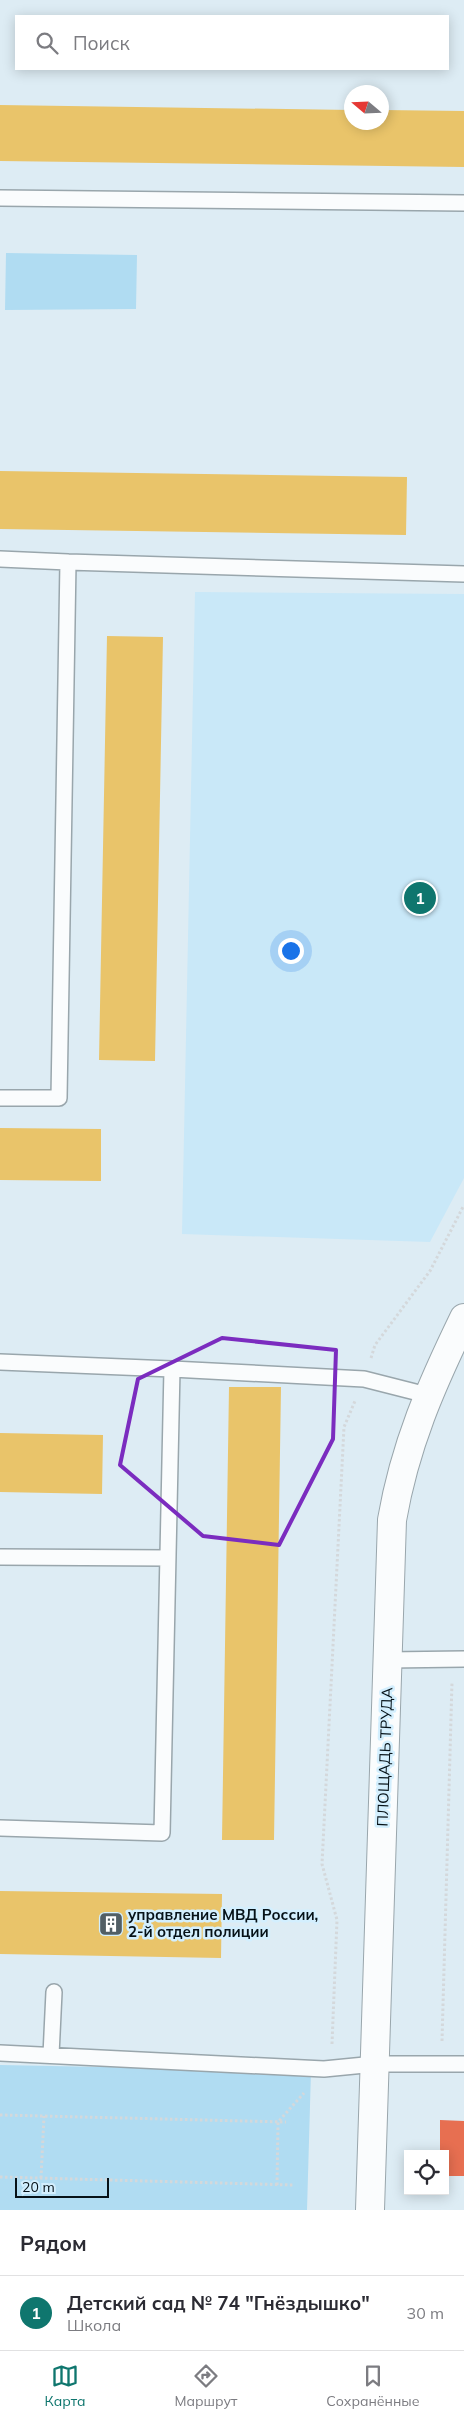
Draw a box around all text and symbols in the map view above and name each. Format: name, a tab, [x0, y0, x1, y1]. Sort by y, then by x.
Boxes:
search box	[15, 15, 449, 70]
icon: search	[33, 29, 61, 57]
text: Поиск	[73, 31, 130, 55]
north arrow	[344, 85, 389, 130]
pin: 1	[404, 879, 436, 917]
your location	[278, 938, 304, 964]
street label: ПЛОЩАДЬ ТРУДА	[373, 1687, 396, 1827]
place label: управление МВД России, 2-й отдел полиции	[128, 1905, 318, 1941]
building icon: управление МВД России, 2-й отдел полиции	[98, 1911, 124, 1937]
map controls	[404, 2150, 449, 2195]
button: locate	[404, 2150, 449, 2195]
scale bar	[15, 2175, 109, 2198]
text: 20 m	[22, 2178, 55, 2196]
text: Рядом	[20, 2230, 87, 2256]
text: Детский сад № 74 "Гнёздышко"	[67, 2291, 370, 2315]
text: 1	[31, 2303, 41, 2323]
text: 30 m	[407, 2303, 444, 2323]
text: Школа	[67, 2315, 121, 2335]
tab: Карта	[44, 2362, 86, 2410]
tab: Маршрут	[175, 2362, 237, 2410]
tab: Сохранённые	[326, 2362, 420, 2410]

